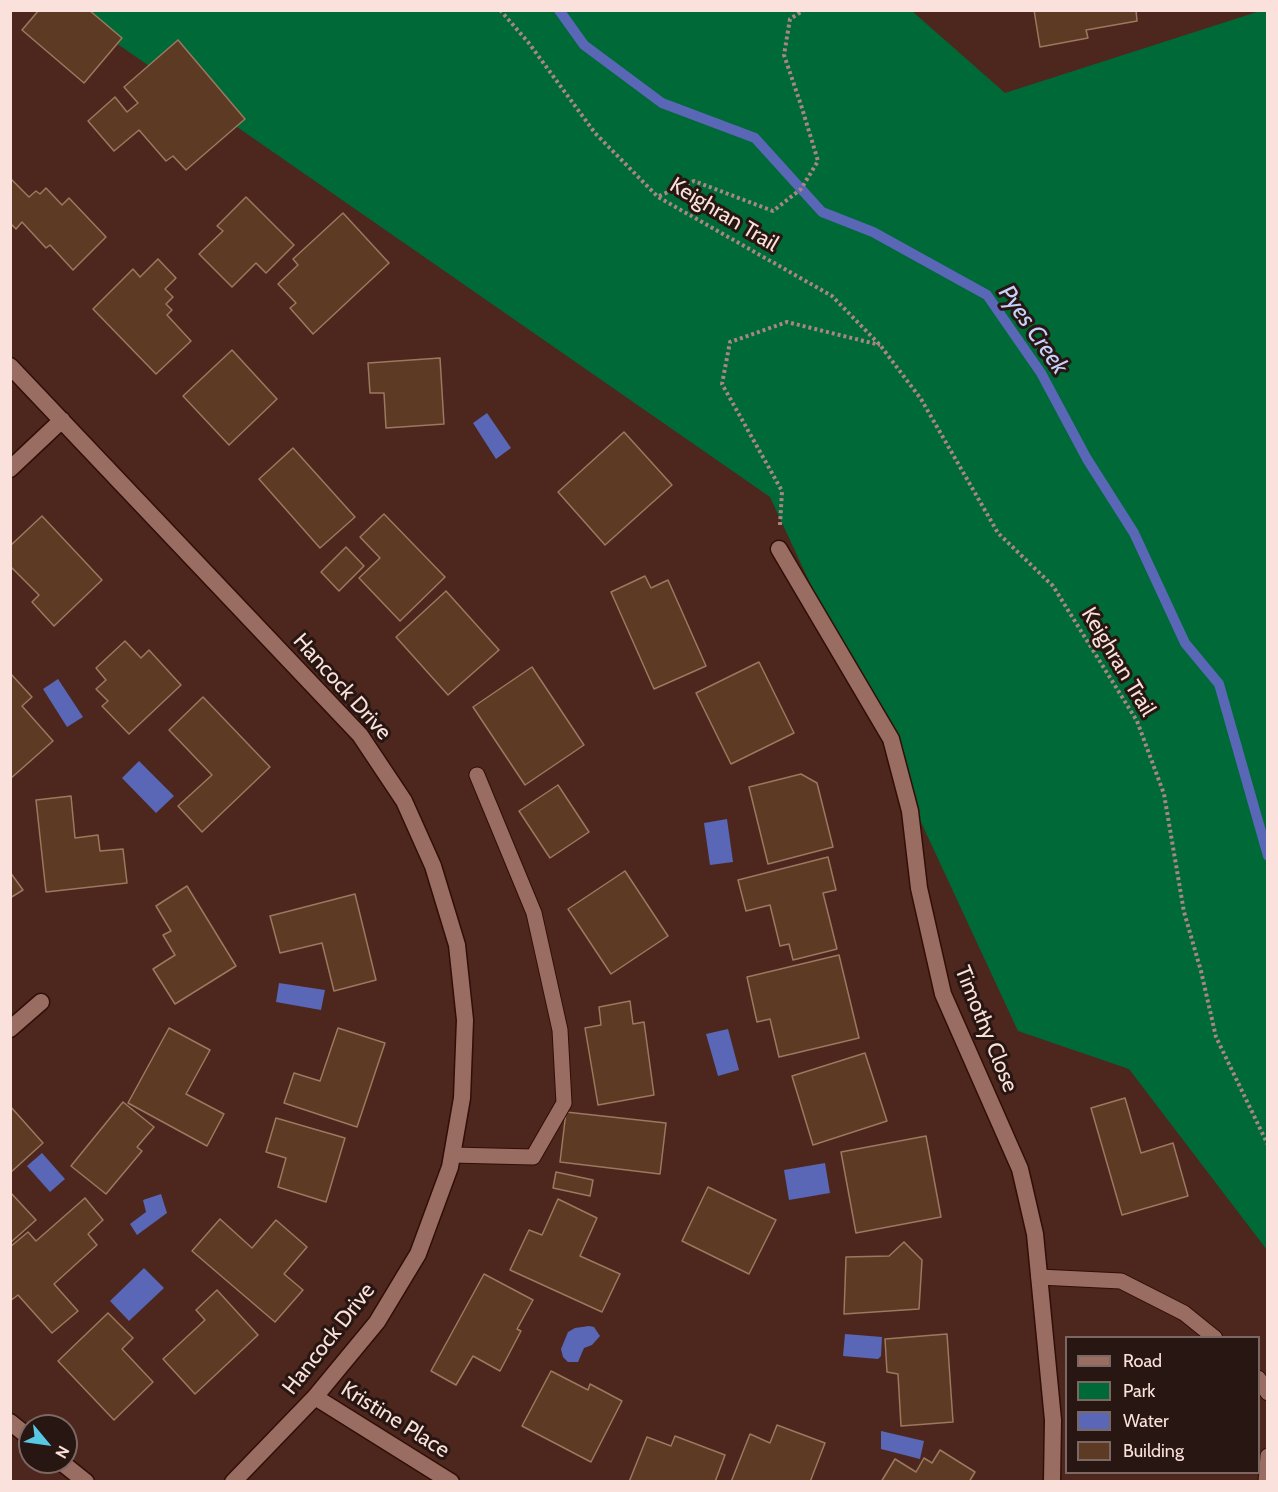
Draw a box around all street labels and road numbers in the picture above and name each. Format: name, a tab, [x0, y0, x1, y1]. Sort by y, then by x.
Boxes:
street label: Keighran Trail	[665, 172, 783, 258]
street label: Keighran Trail	[1075, 603, 1161, 721]
street label: Hancock Drive	[287, 628, 397, 746]
street label: Timothy Close	[949, 962, 1023, 1096]
street label: Hancock Drive	[277, 1278, 381, 1400]
street label: Kristine Place	[336, 1376, 454, 1464]

